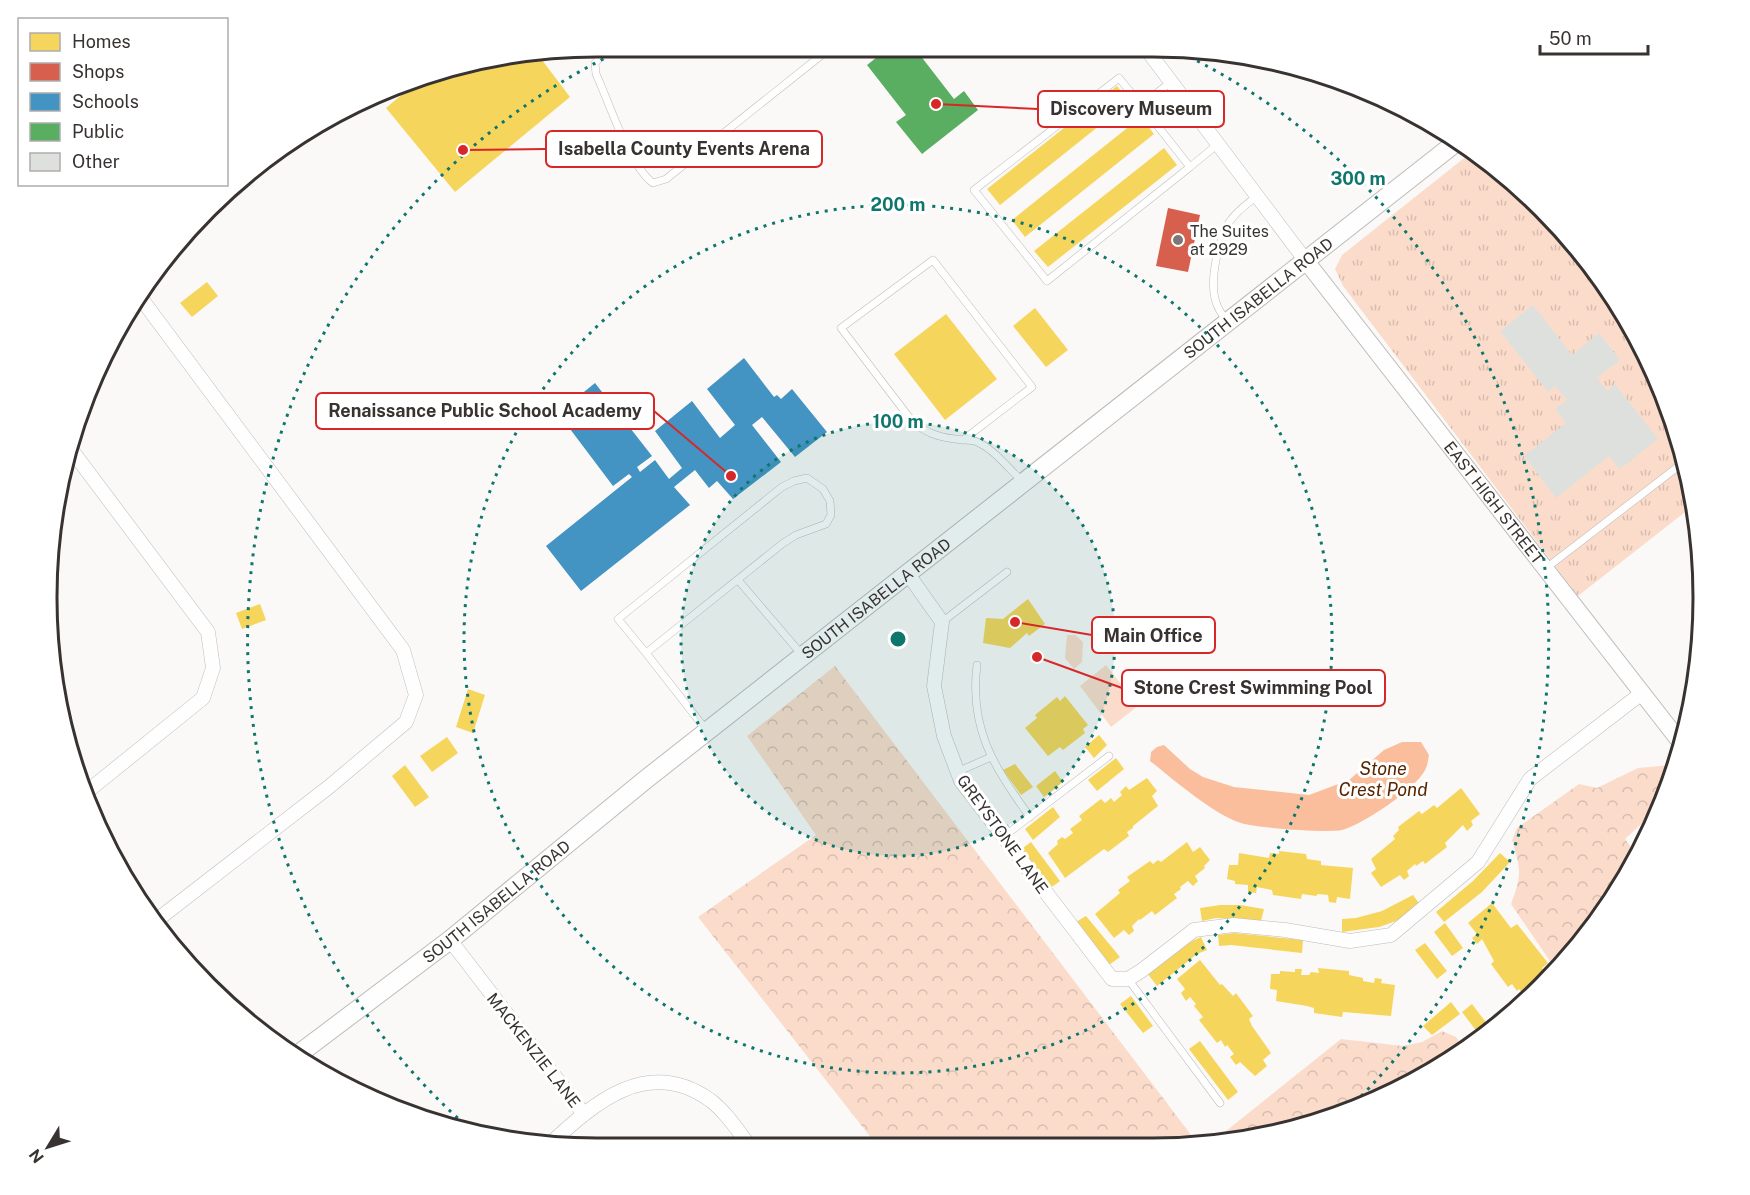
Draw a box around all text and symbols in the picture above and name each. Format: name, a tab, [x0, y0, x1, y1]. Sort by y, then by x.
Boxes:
legend	[18, 18, 228, 186]
scale bar	[1540, 18, 1648, 56]
text: 50 m	[1549, 28, 1592, 49]
text: Homes	[72, 31, 131, 52]
text: Shops	[72, 61, 124, 82]
text: Schools	[72, 91, 139, 112]
callout: Discovery Museum	[1038, 91, 1224, 127]
text: Discovery Museum	[1050, 98, 1212, 119]
text: Public	[72, 121, 124, 142]
callout: Isabella County Events Arena	[546, 131, 822, 167]
text: Isabella County Events Arena	[558, 138, 810, 159]
text: Other	[72, 151, 120, 172]
text: 300 m	[1330, 168, 1386, 189]
text: 200 m	[871, 194, 925, 215]
place label: The Suites at 2929	[1190, 222, 1269, 259]
marker: The Suites at 2929	[1171, 233, 1185, 247]
street label: SOUTH ISABELLA ROAD	[1180, 234, 1337, 363]
callout: Renaissance Public School Academy	[316, 393, 654, 429]
text: Renaissance Public School Academy	[328, 400, 642, 421]
text: 100 m	[872, 411, 924, 432]
street label: EAST HIGH STREET	[1440, 438, 1547, 568]
street label: SOUTH ISABELLA ROAD	[798, 534, 955, 663]
callout: Main Office	[1092, 617, 1215, 653]
text: Main Office	[1103, 625, 1203, 646]
centre of rings	[888, 629, 908, 649]
callout: Stone Crest Swimming Pool	[1122, 670, 1385, 706]
text: Stone Crest Swimming Pool	[1133, 677, 1373, 698]
water label: Stone Crest Pond	[1338, 758, 1428, 800]
street label: GREYSTONE LANE	[953, 771, 1052, 897]
street label: SOUTH ISABELLA ROAD	[419, 836, 574, 967]
street label: MACKENZIE LANE	[483, 989, 584, 1111]
north arrow	[18, 1117, 78, 1177]
text: N	[25, 1145, 48, 1167]

